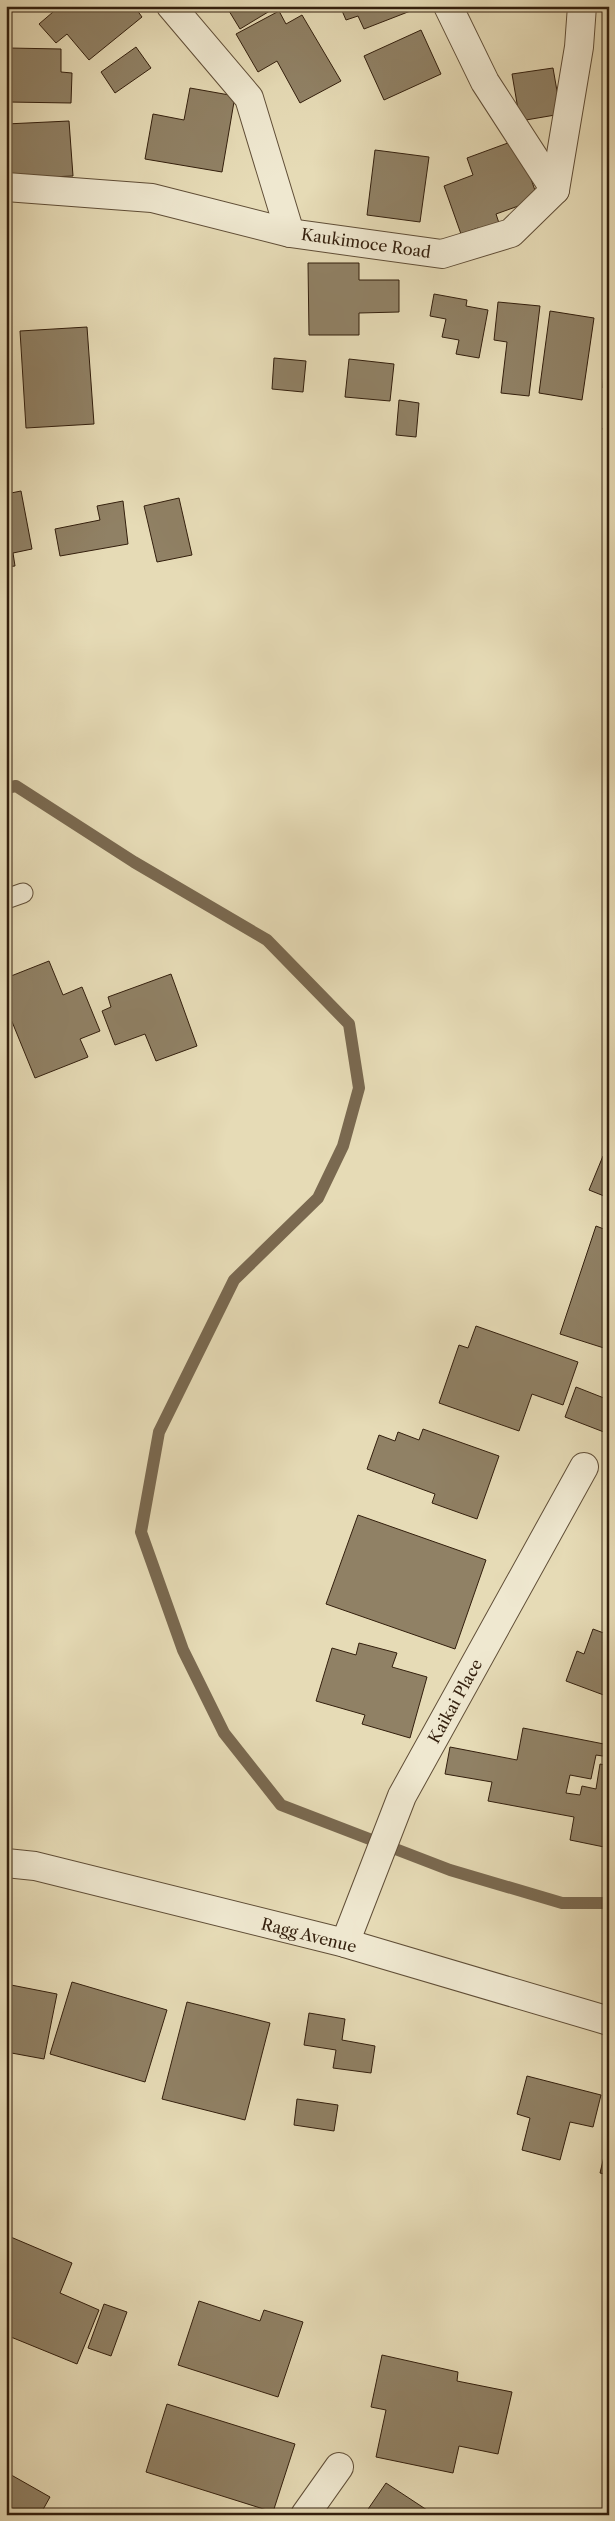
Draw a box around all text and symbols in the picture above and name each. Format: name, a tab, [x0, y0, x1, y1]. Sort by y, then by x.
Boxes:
street label: Kaukimoce Road	[300, 224, 432, 262]
street label: Kaikai Place	[424, 1655, 486, 1747]
street label: Ragg Avenue	[259, 1914, 359, 1956]

